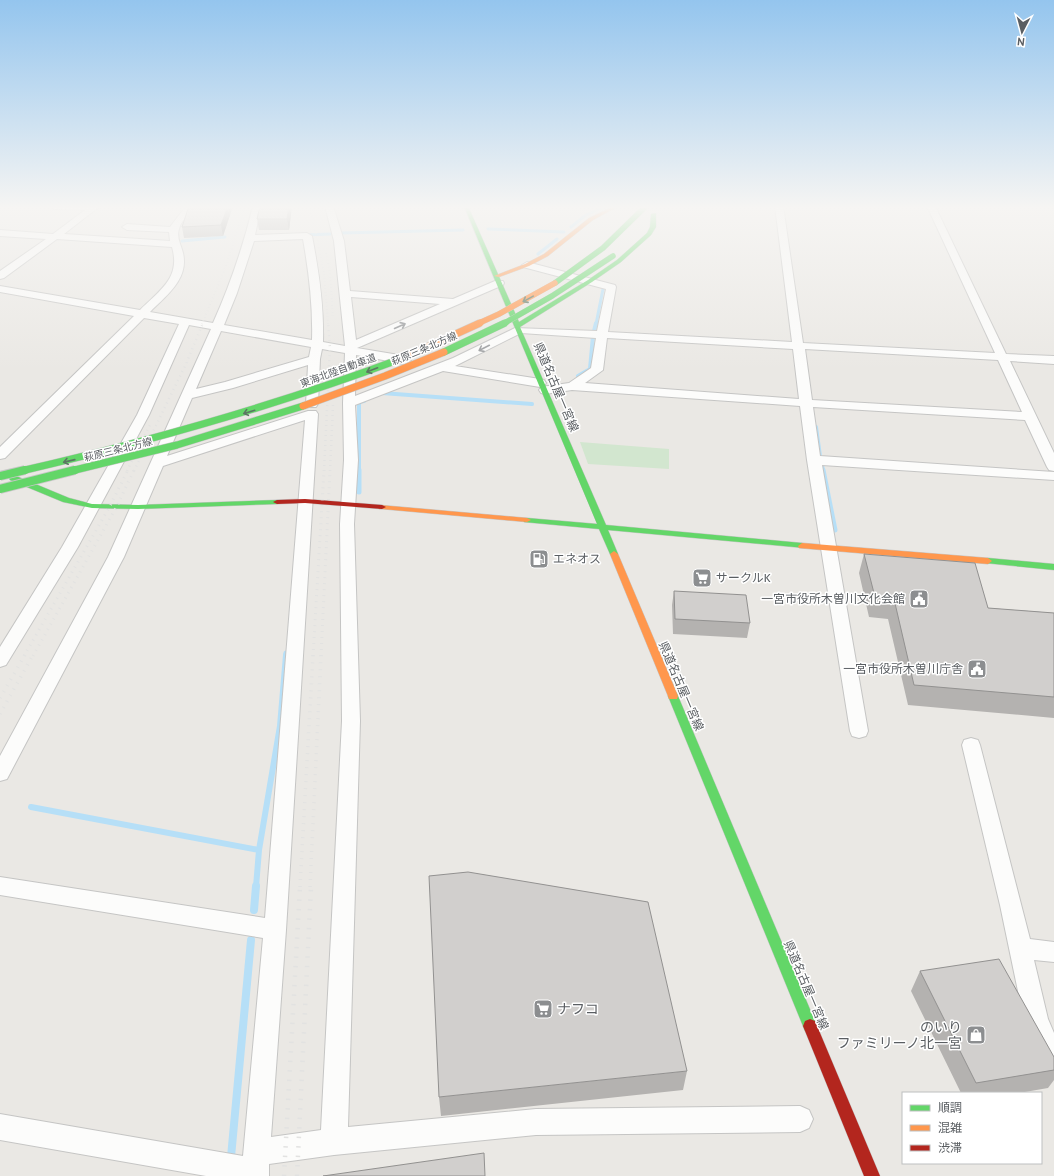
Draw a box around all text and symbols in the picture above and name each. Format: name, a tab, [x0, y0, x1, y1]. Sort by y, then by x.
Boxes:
north arrow	[1002, 12, 1042, 52]
text: N	[1016, 35, 1026, 49]
one-way arrow	[522, 295, 534, 303]
one-way arrow	[394, 321, 406, 329]
street label: 萩原三条北方線	[389, 329, 459, 368]
street label: 県道名古屋一宮線	[531, 340, 582, 434]
one-way arrow	[479, 345, 491, 353]
street label: 東海北陸自動車道	[298, 351, 378, 390]
one-way arrow	[366, 366, 378, 374]
one-way arrow	[243, 409, 256, 416]
street label: 萩原三条北方線	[83, 435, 154, 464]
one-way arrow	[63, 457, 76, 465]
fuel station icon: エネオス	[528, 548, 550, 570]
place label: エネオス	[553, 551, 601, 566]
supermarket icon: サークルK	[691, 567, 713, 589]
place label: サークルK	[716, 570, 771, 585]
public building icon: 一宮市役所木曽川文化会館	[908, 588, 930, 610]
place label: 一宮市役所木曽川文化会館	[761, 591, 905, 606]
street label: 県道名古屋一宮線	[656, 639, 707, 733]
public building icon: 一宮市役所木曽川庁舎	[966, 658, 988, 680]
place label: 一宮市役所木曽川庁舎	[843, 661, 963, 676]
street label: 県道名古屋一宮線	[781, 938, 832, 1032]
supermarket icon: ナフコ	[532, 998, 554, 1020]
place label: ナフコ	[557, 1000, 599, 1018]
place label: のいり ファミリーノ北一宮	[837, 1018, 962, 1052]
shop icon: のいり ファミリーノ北一宮	[965, 1024, 987, 1046]
legend	[902, 1092, 1042, 1164]
text: 順調	[938, 1100, 962, 1115]
text: 混雑	[938, 1120, 962, 1135]
text: 渋滞	[938, 1140, 962, 1155]

